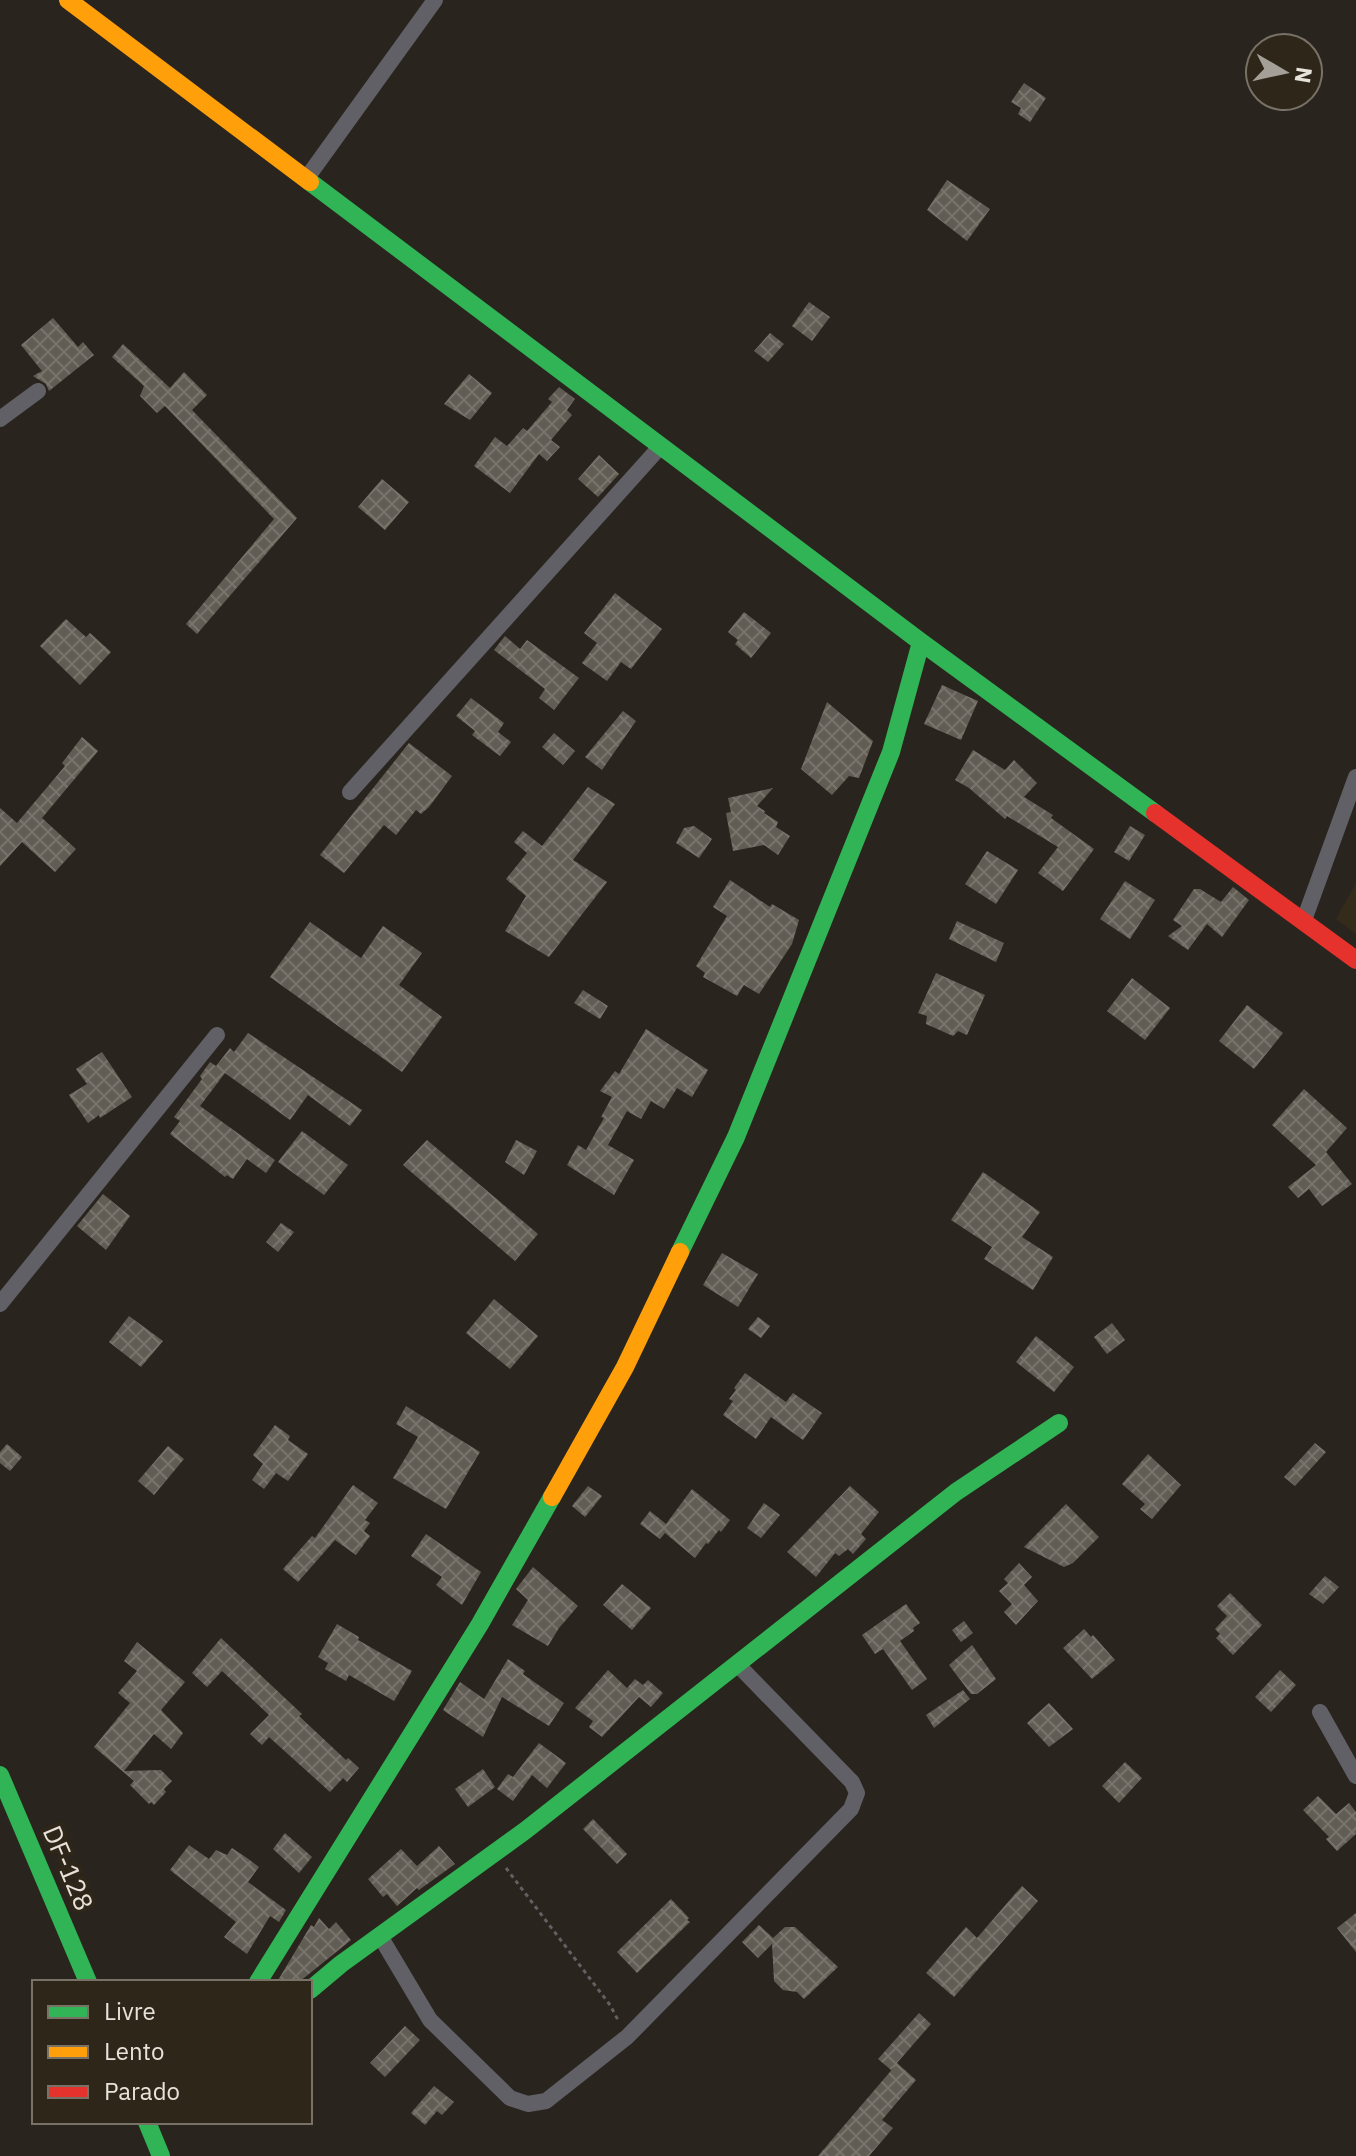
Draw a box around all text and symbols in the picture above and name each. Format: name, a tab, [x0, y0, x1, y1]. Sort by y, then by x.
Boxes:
north arrow	[1244, 32, 1324, 112]
text: N	[1289, 65, 1320, 85]
street label: DF-128	[36, 1820, 102, 1915]
legend	[32, 1980, 312, 2124]
text: Livre	[104, 1995, 156, 2027]
text: Lento	[104, 2035, 164, 2067]
text: Parado	[104, 2075, 180, 2107]

